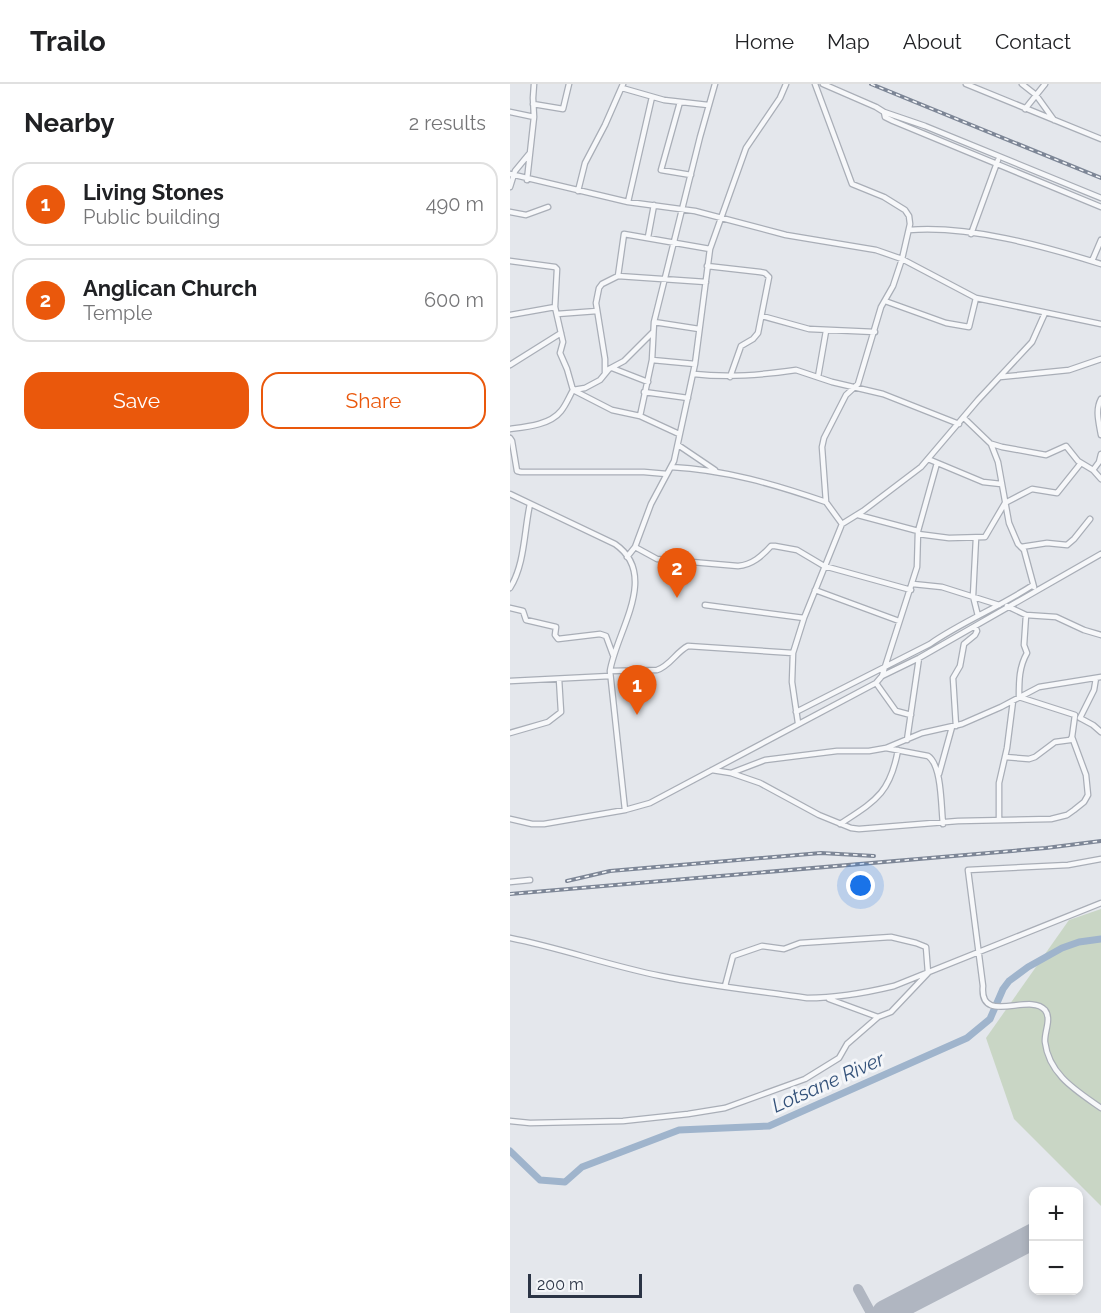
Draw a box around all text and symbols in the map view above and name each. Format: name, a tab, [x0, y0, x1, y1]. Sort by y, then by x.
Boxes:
text: Trailo	[30, 25, 106, 58]
text: Home	[735, 29, 794, 54]
text: Map	[827, 29, 870, 54]
text: About	[903, 29, 962, 54]
text: Contact	[995, 29, 1071, 54]
text: Nearby	[24, 108, 114, 138]
text: 2 results	[409, 111, 486, 135]
text: Living Stones	[83, 179, 224, 205]
text: 1	[41, 192, 50, 216]
text: 490 m	[426, 192, 484, 216]
text: Public building	[83, 205, 220, 229]
text: Anglican Church	[83, 275, 257, 301]
text: 2	[40, 288, 51, 312]
text: 600 m	[424, 288, 484, 312]
text: Temple	[83, 301, 153, 325]
button: Save	[24, 372, 249, 429]
button: Share	[261, 372, 486, 429]
pin: 2	[658, 548, 696, 598]
pin: 1	[618, 666, 656, 715]
your location	[846, 871, 875, 900]
water label: Lotsane River	[768, 1046, 889, 1117]
map controls	[1029, 1187, 1083, 1295]
button: +	[1029, 1187, 1083, 1241]
button: −	[1029, 1241, 1083, 1295]
scale bar	[528, 1271, 642, 1298]
text: 200 m	[537, 1275, 584, 1294]

